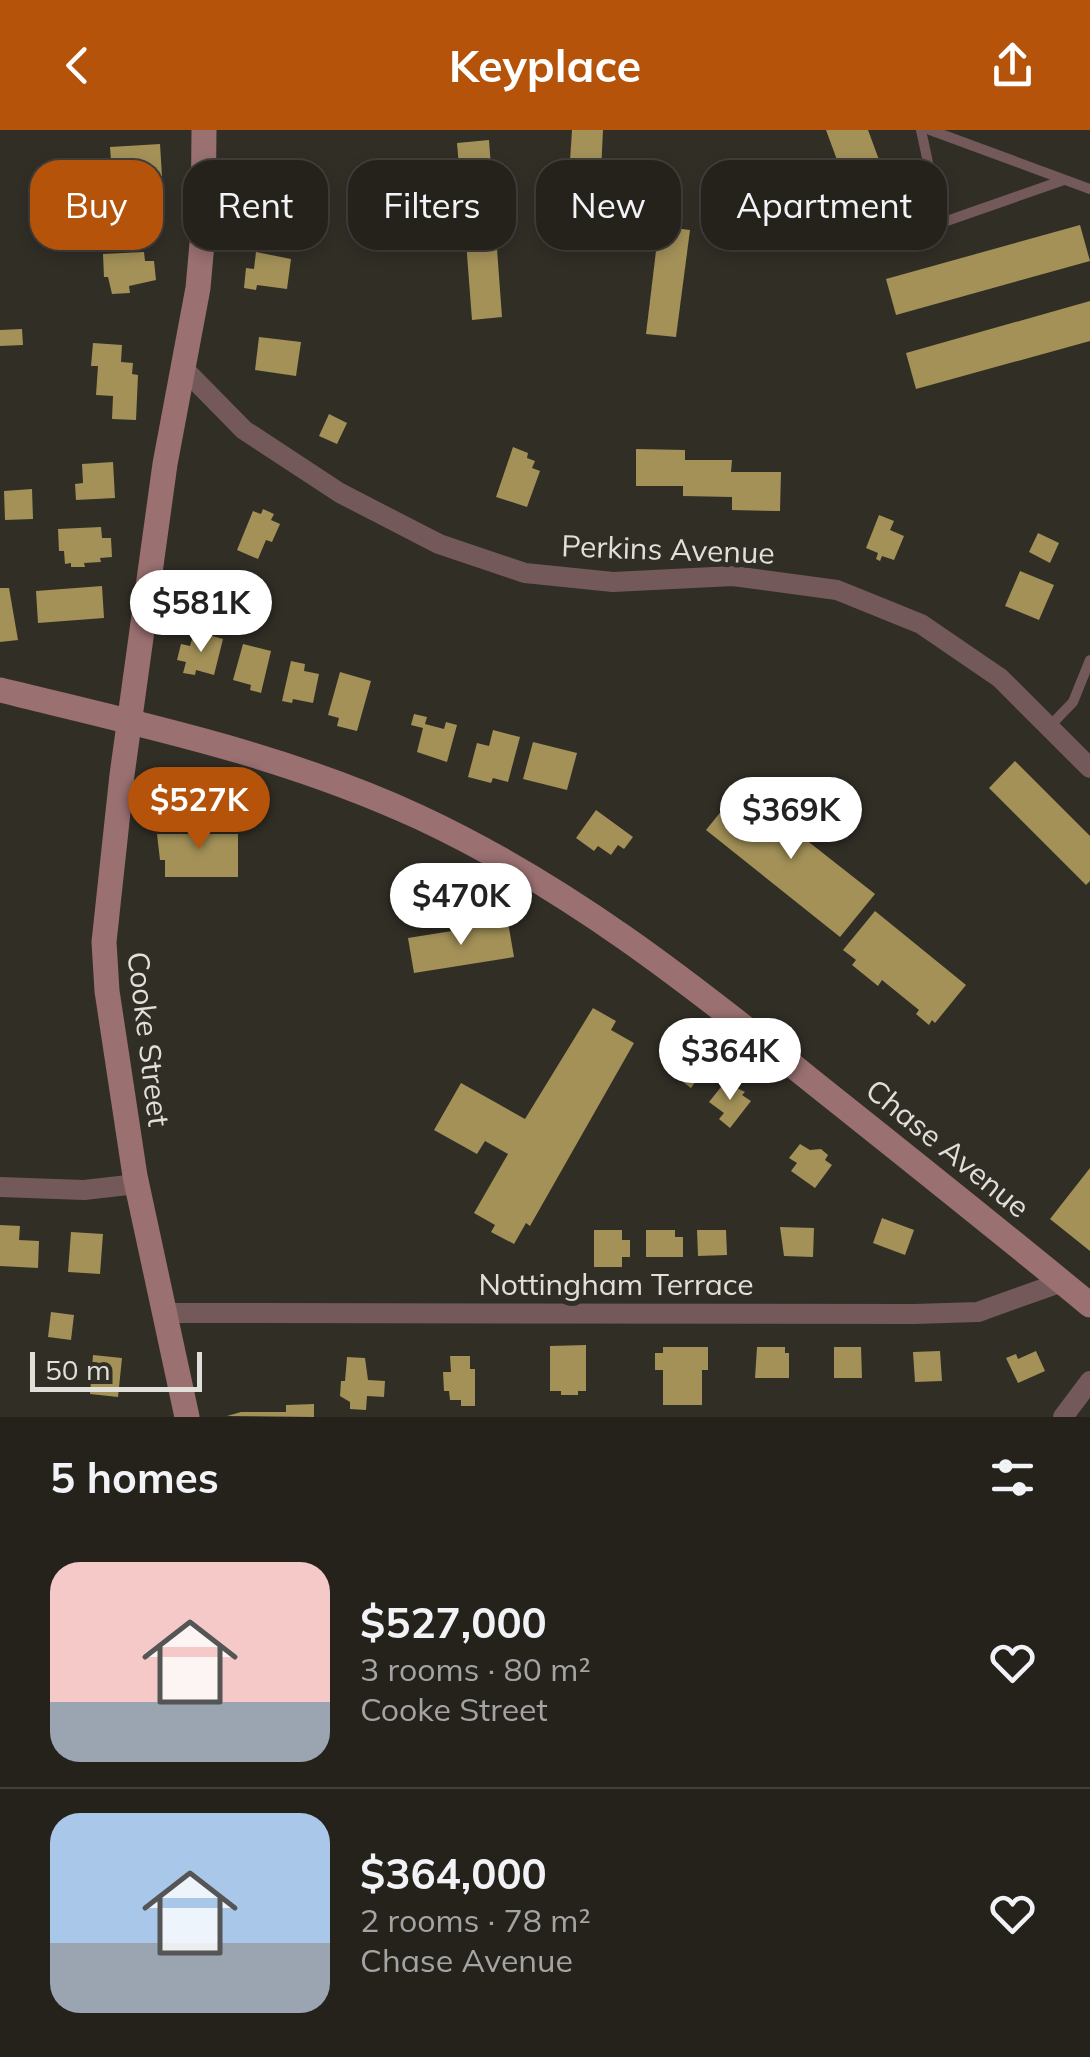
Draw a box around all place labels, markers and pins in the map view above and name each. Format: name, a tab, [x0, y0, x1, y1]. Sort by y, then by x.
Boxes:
pin: $581K	[131, 570, 271, 655]
pin: $527K	[129, 767, 269, 852]
pin: $369K	[721, 777, 861, 862]
pin: $470K	[391, 863, 531, 948]
pin: $364K	[660, 1018, 800, 1103]

